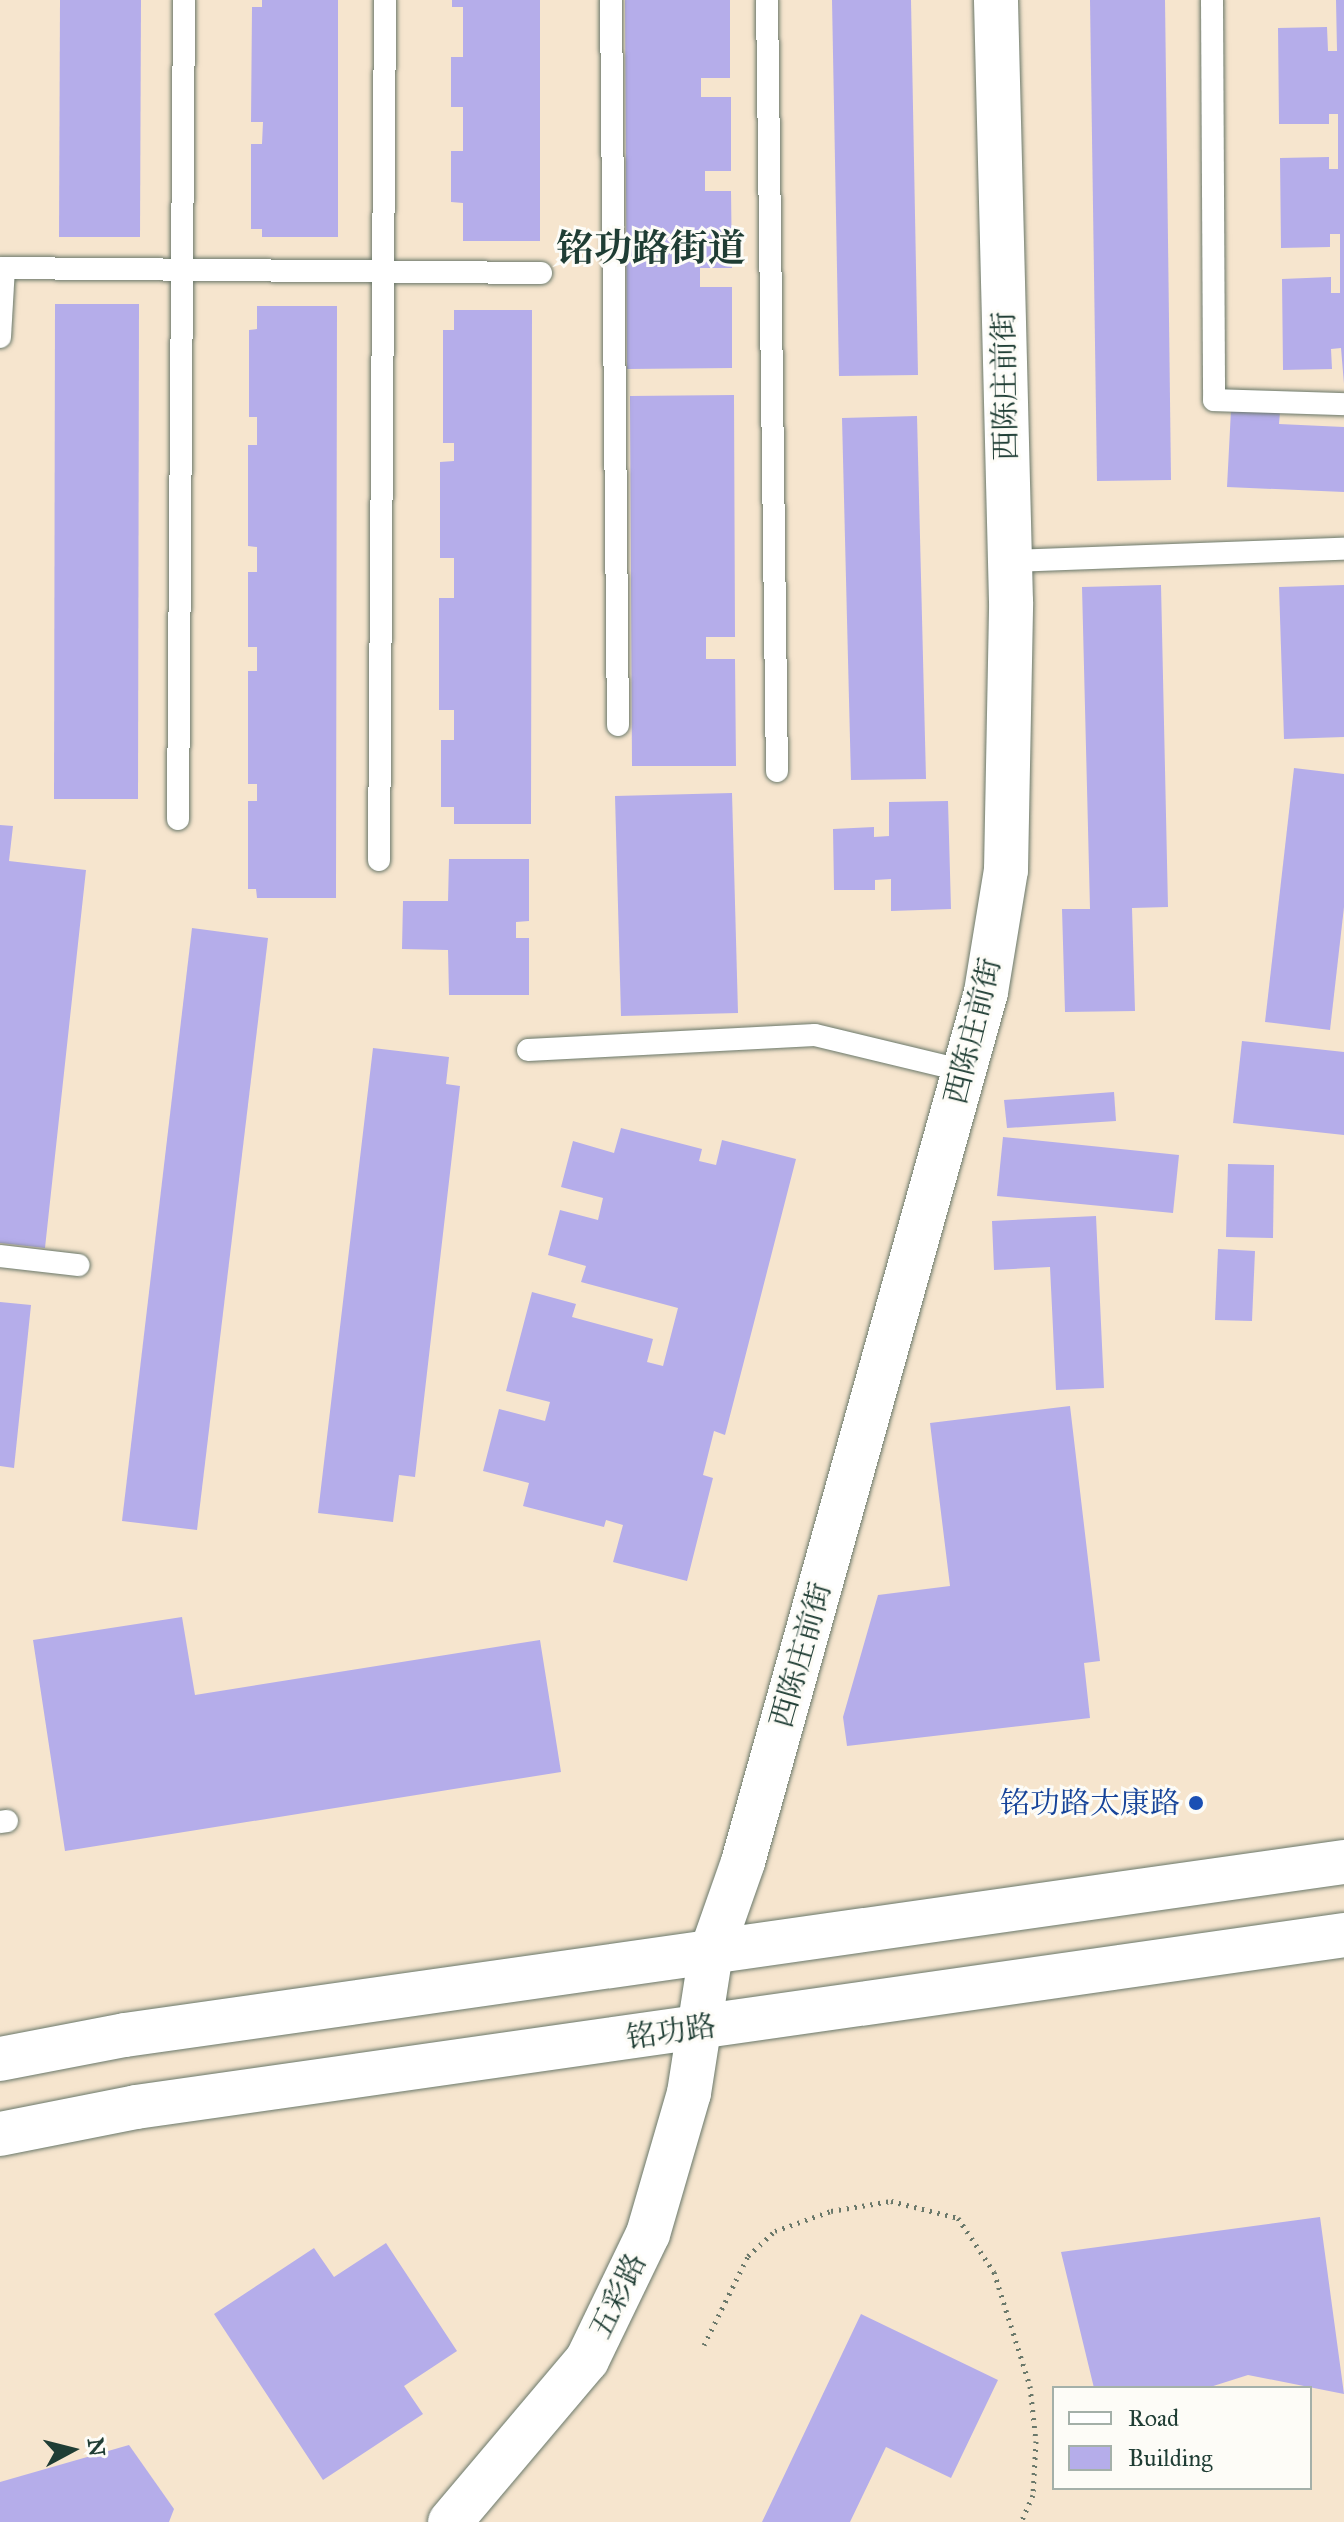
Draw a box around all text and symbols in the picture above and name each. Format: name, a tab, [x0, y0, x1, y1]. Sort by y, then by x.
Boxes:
district label: 铭功路街道	[556, 226, 746, 272]
street label: 西陈庄前街	[986, 311, 1024, 461]
street label: 西陈庄前街	[937, 954, 1009, 1108]
street label: 西陈庄前街	[763, 1578, 839, 1732]
place label: 铭功路太康路	[1000, 1785, 1180, 1821]
marker: 铭功路太康路	[1187, 1794, 1205, 1812]
street label: 铭功路	[624, 2008, 718, 2056]
street label: 五彩路	[582, 2248, 654, 2344]
legend	[1052, 2386, 1312, 2490]
text: Road	[1128, 2403, 1179, 2433]
north arrow	[32, 2410, 112, 2490]
text: N	[82, 2436, 111, 2458]
text: Building	[1128, 2443, 1213, 2473]

